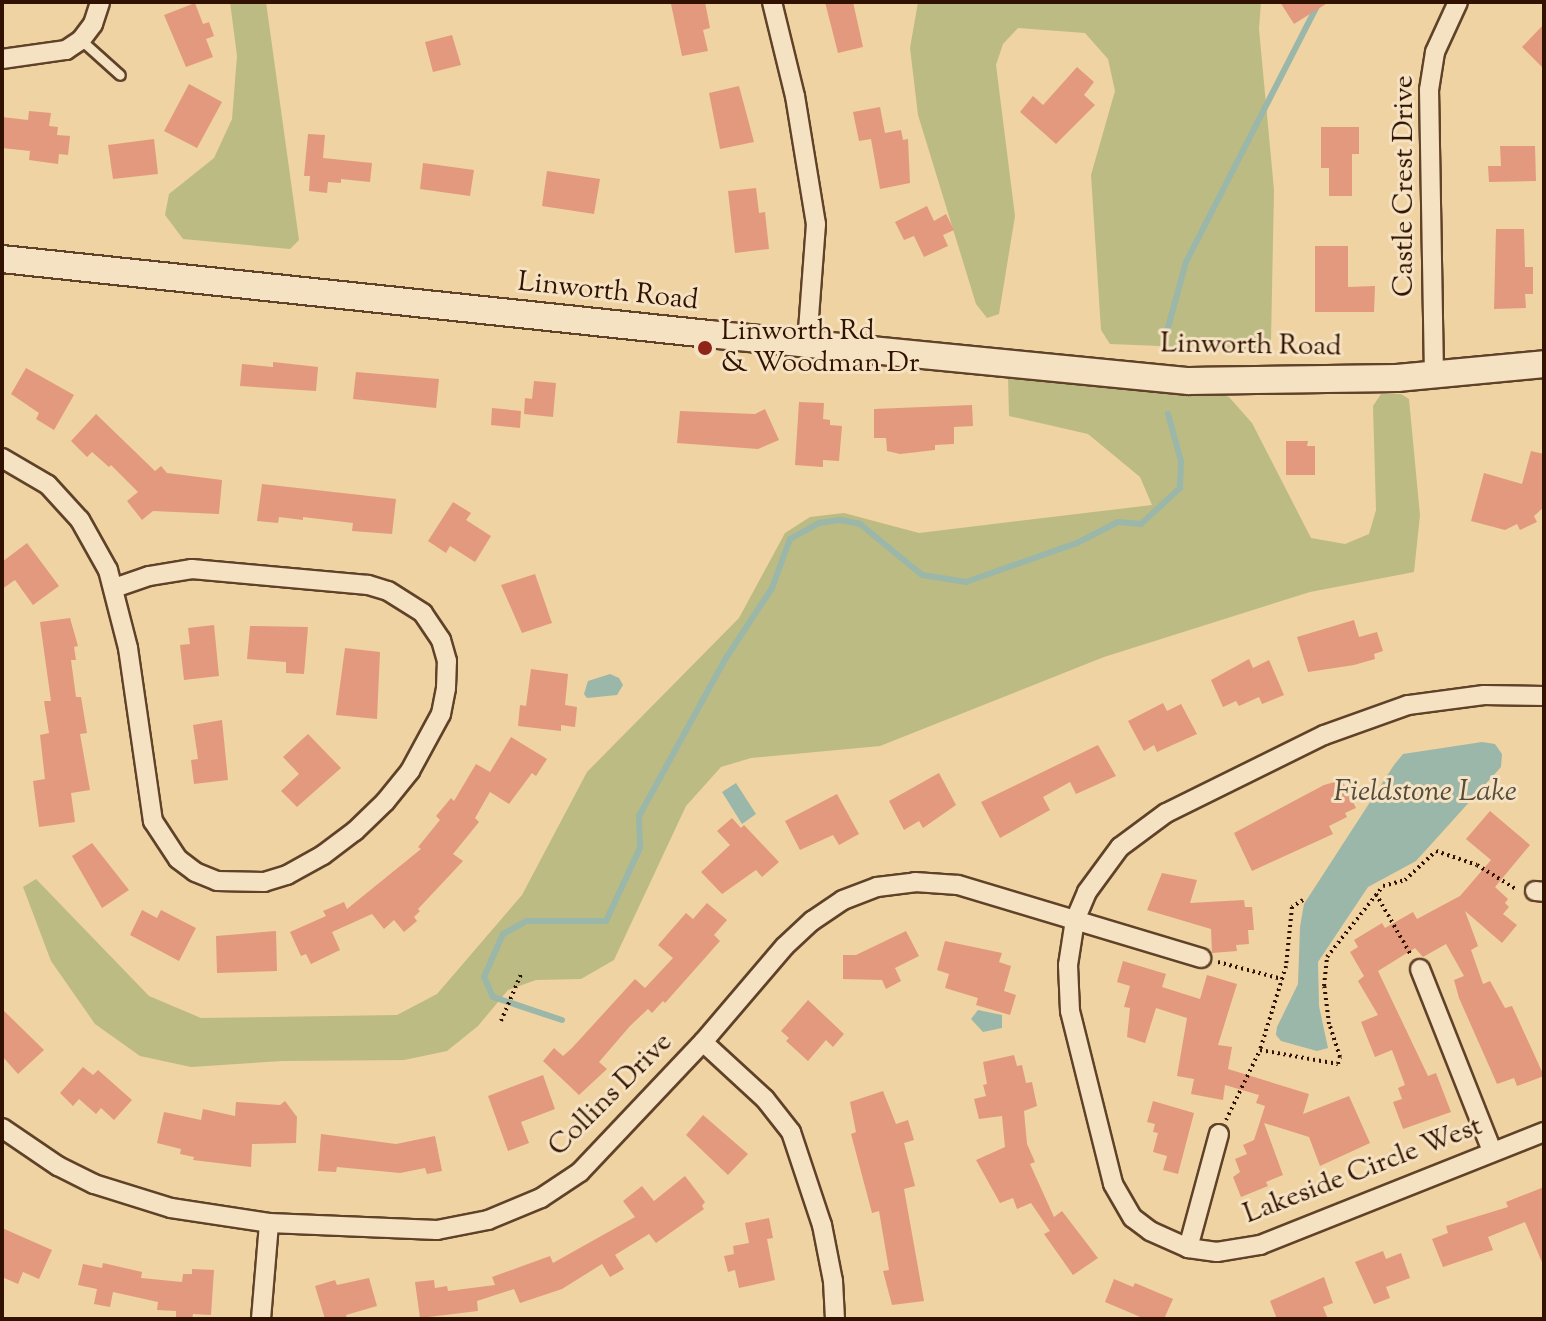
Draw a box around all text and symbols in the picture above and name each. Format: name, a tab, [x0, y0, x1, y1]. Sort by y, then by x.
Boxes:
street label: Castle Crest Drive	[1388, 75, 1422, 297]
street label: Linworth Road	[516, 266, 700, 318]
place label: Linworth Rd & Woodman Dr	[721, 315, 920, 381]
street label: Linworth Road	[1160, 328, 1342, 364]
marker: Linworth Rd & Woodman Dr	[696, 339, 714, 357]
water label: Fieldstone Lake	[1333, 775, 1517, 811]
street label: Collins Drive	[542, 1026, 680, 1164]
street label: Lakeside Circle West	[1239, 1110, 1487, 1232]

